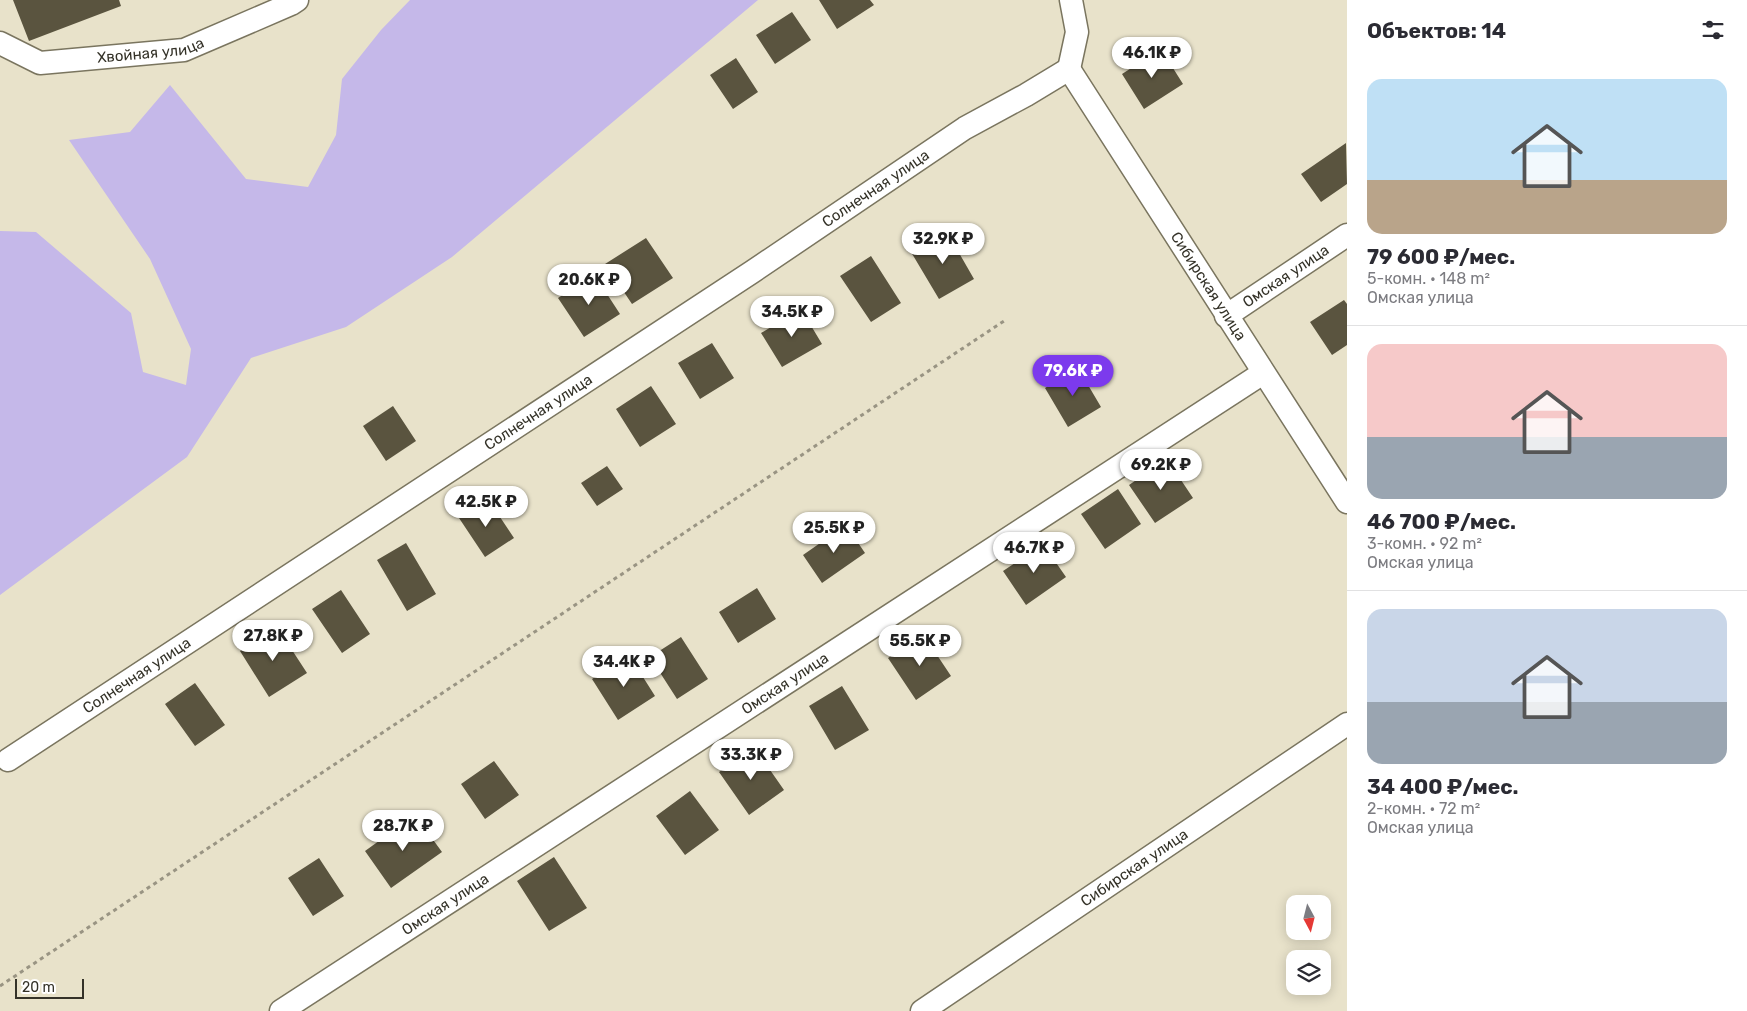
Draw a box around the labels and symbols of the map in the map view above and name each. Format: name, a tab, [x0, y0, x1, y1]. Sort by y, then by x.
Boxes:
street label: Хвойная улица	[96, 34, 207, 67]
pin: 46.1K ₽	[1106, 36, 1198, 79]
street label: Солнечная улица	[819, 146, 933, 231]
pin: 32.9K ₽	[897, 222, 989, 265]
street label: Сибирская улица	[1167, 228, 1250, 344]
street label: Омская улица	[1239, 241, 1332, 311]
pin: 20.6K ₽	[543, 264, 635, 306]
pin: 34.5K ₽	[746, 296, 838, 338]
pin: 79.6K ₽	[1027, 354, 1119, 397]
street label: Солнечная улица	[481, 370, 596, 454]
pin: 69.2K ₽	[1115, 448, 1207, 491]
pin: 42.5K ₽	[440, 486, 532, 528]
pin: 25.5K ₽	[788, 512, 880, 554]
pin: 46.7K ₽	[988, 532, 1080, 574]
pin: 27.8K ₽	[227, 620, 319, 662]
pin: 55.5K ₽	[874, 624, 966, 667]
street label: Солнечная улица	[79, 634, 194, 717]
pin: 34.4K ₽	[578, 646, 670, 688]
street label: Омская улица	[738, 649, 832, 718]
pin: 33.3K ₽	[705, 738, 797, 781]
pin: 28.7K ₽	[357, 810, 449, 852]
street label: Сибирская улица	[1077, 825, 1191, 910]
street label: Омская улица	[399, 869, 492, 939]
north arrow	[1286, 895, 1331, 940]
scale bar	[15, 976, 84, 999]

